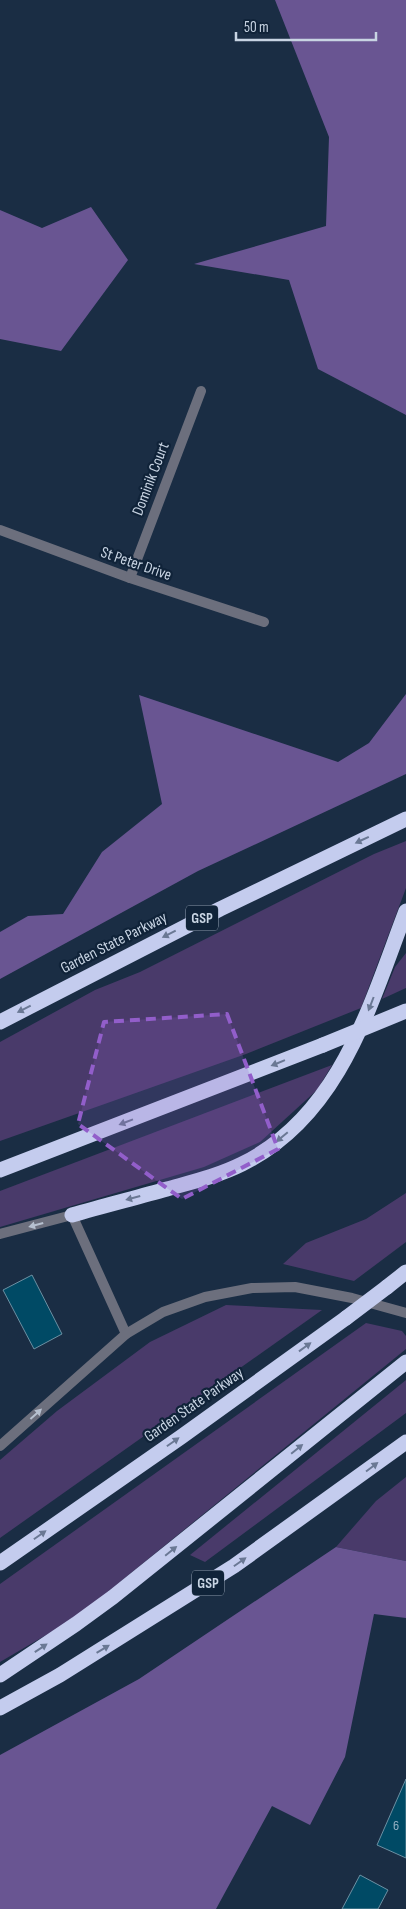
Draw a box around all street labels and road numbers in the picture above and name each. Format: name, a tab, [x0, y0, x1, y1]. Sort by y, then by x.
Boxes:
street label: Dominik Court	[128, 440, 174, 518]
street label: St Peter Drive	[98, 543, 174, 585]
road number: GSP	[186, 906, 218, 930]
street label: Garden State Parkway	[58, 908, 170, 978]
street label: Garden State Parkway	[141, 1364, 247, 1446]
road number: GSP	[192, 1570, 224, 1596]

